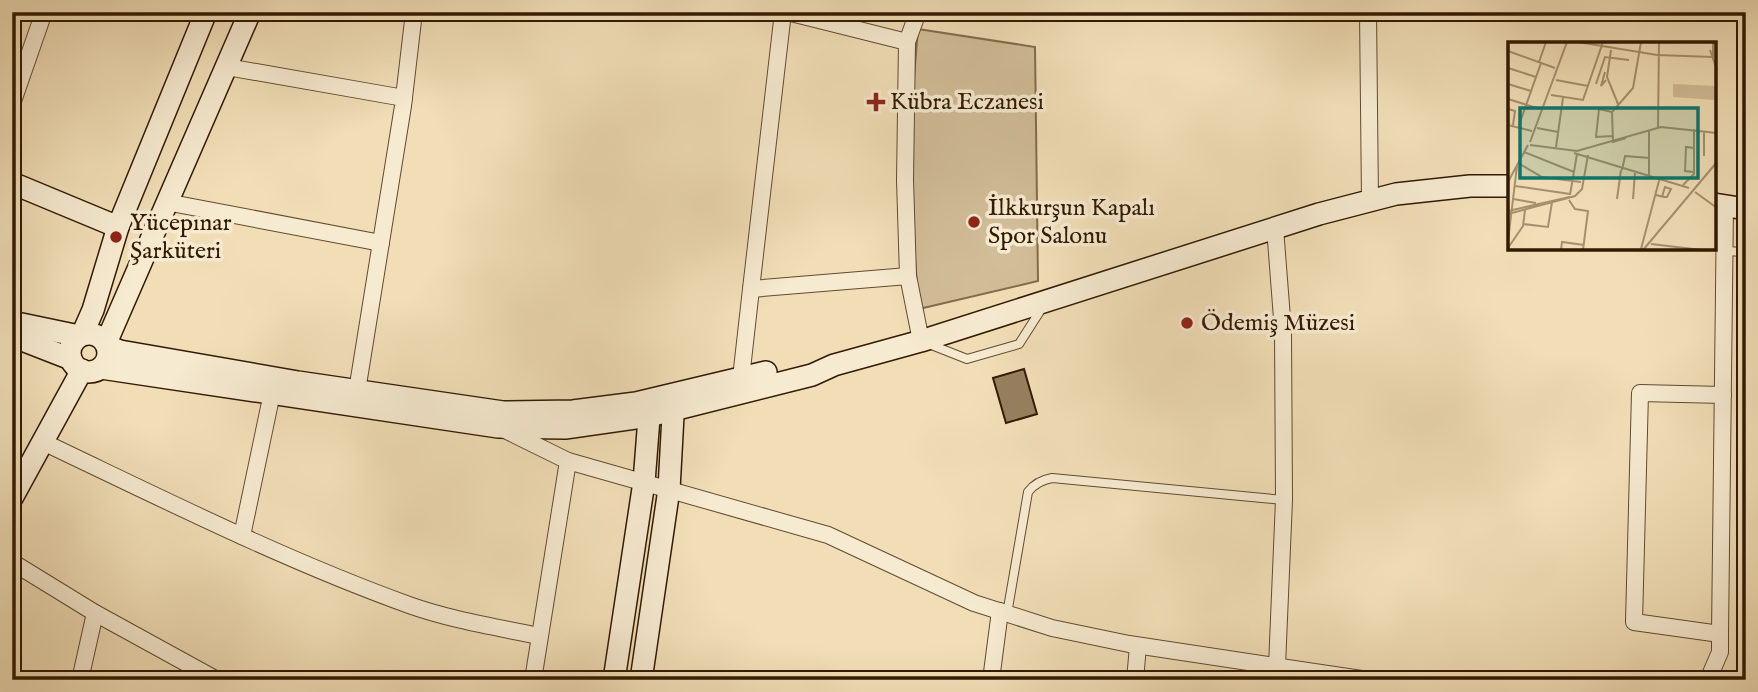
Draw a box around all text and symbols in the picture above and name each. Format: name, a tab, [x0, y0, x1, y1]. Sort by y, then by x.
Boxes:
inset map	[1508, 42, 1716, 250]
place label: Kübra Eczanesi	[890, 87, 1044, 118]
marker: Kübra Eczanesi	[868, 94, 884, 110]
place label: İlkkurşun Kapalı Spor Salonu	[988, 193, 1155, 252]
place label: Yücepınar Şarküteri	[130, 208, 232, 267]
marker: İlkkurşun Kapalı Spor Salonu	[966, 214, 982, 230]
marker: Yücepınar Şarküteri	[108, 229, 124, 245]
place label: Ödemiş Müzesi	[1201, 308, 1355, 339]
marker: Ödemiş Müzesi	[1179, 315, 1195, 331]

